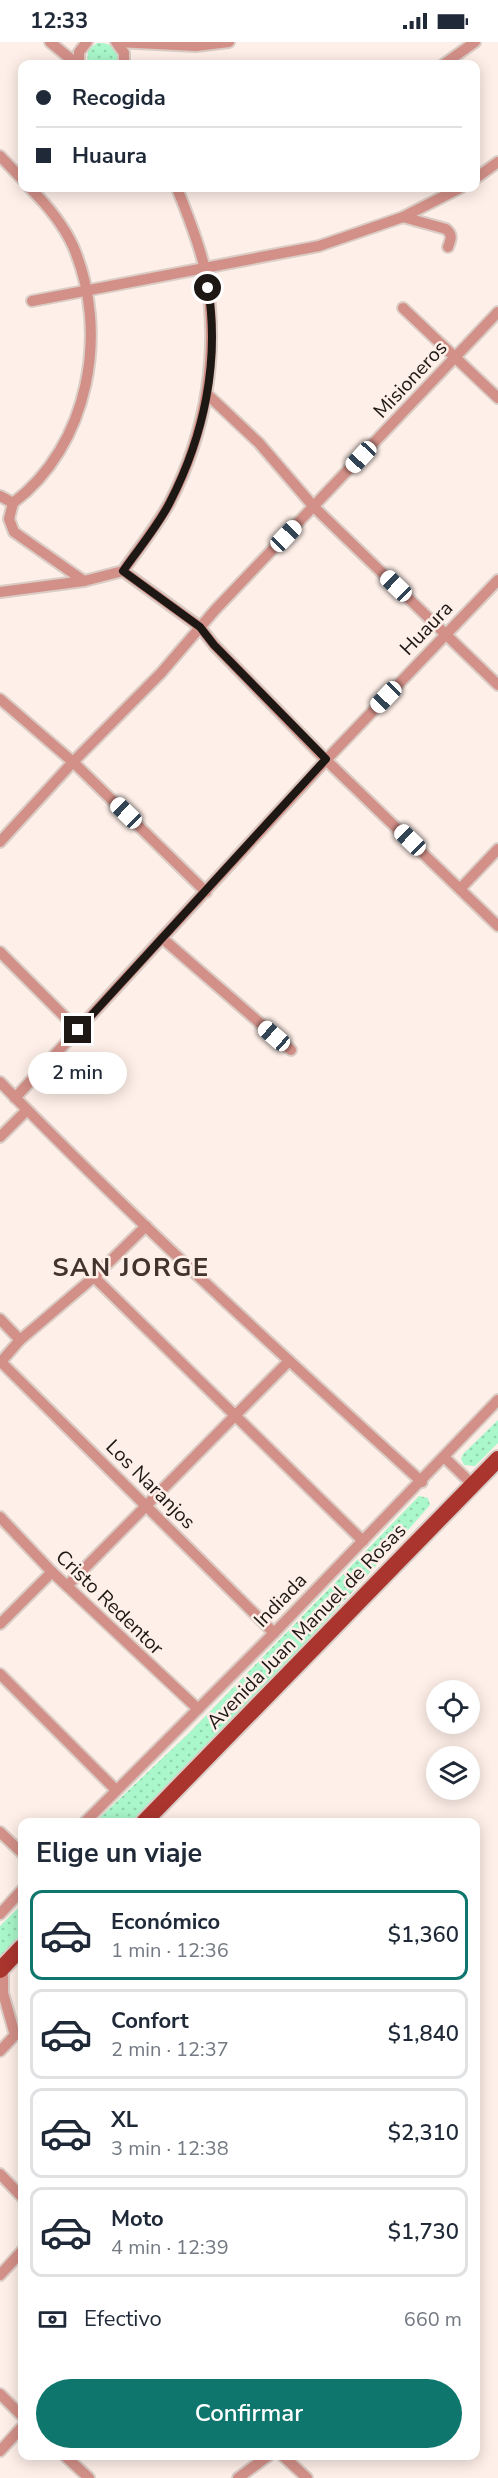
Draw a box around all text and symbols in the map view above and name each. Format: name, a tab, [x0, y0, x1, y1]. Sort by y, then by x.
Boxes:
text: 12:33	[30, 6, 88, 36]
text: Recogida	[72, 83, 166, 113]
text: Huaura	[72, 141, 147, 171]
route start	[194, 274, 221, 301]
street label: Misioneros	[367, 335, 453, 424]
car	[342, 438, 380, 476]
car	[267, 517, 305, 555]
car	[377, 567, 415, 605]
street label: Huaura	[394, 595, 459, 661]
car	[367, 678, 405, 716]
car	[107, 794, 145, 832]
car	[391, 821, 429, 859]
route end	[64, 1016, 91, 1043]
car	[255, 1017, 293, 1055]
callout: 2 min	[28, 1051, 128, 1093]
text: 2 min	[52, 1059, 103, 1086]
district label: SAN JORGE	[52, 1250, 210, 1285]
street label: Los Naranjos	[100, 1434, 201, 1535]
street label: Avenida Juan Manuel de Rosas	[201, 1517, 412, 1735]
street label: Cristo Redentor	[50, 1544, 170, 1661]
street label: Indiada	[248, 1567, 313, 1633]
map controls	[426, 1680, 480, 1800]
button: locate	[426, 1680, 480, 1734]
button: layers	[426, 1746, 480, 1800]
text: Elige un viaje	[36, 1835, 202, 1872]
text: Económico	[111, 1907, 220, 1937]
icon: car	[39, 1908, 93, 1962]
text: $1,360	[388, 1920, 459, 1950]
text: 1 min · 12:36	[111, 1937, 229, 1964]
text: Confort	[111, 2006, 189, 2036]
icon: car	[39, 2007, 93, 2061]
text: $1,840	[388, 2019, 459, 2049]
text: 2 min · 12:37	[111, 2036, 229, 2063]
text: XL	[111, 2105, 138, 2135]
icon: car	[39, 2106, 93, 2160]
text: $2,310	[388, 2118, 459, 2148]
text: 3 min · 12:38	[111, 2135, 229, 2162]
text: Moto	[111, 2204, 164, 2234]
icon: car	[39, 2205, 93, 2259]
text: $1,730	[388, 2217, 459, 2247]
text: 4 min · 12:39	[111, 2234, 229, 2261]
icon: cash	[36, 2303, 69, 2336]
text: Efectivo	[84, 2304, 162, 2334]
text: 660 m	[404, 2306, 462, 2333]
button: Confirmar	[36, 2379, 462, 2448]

